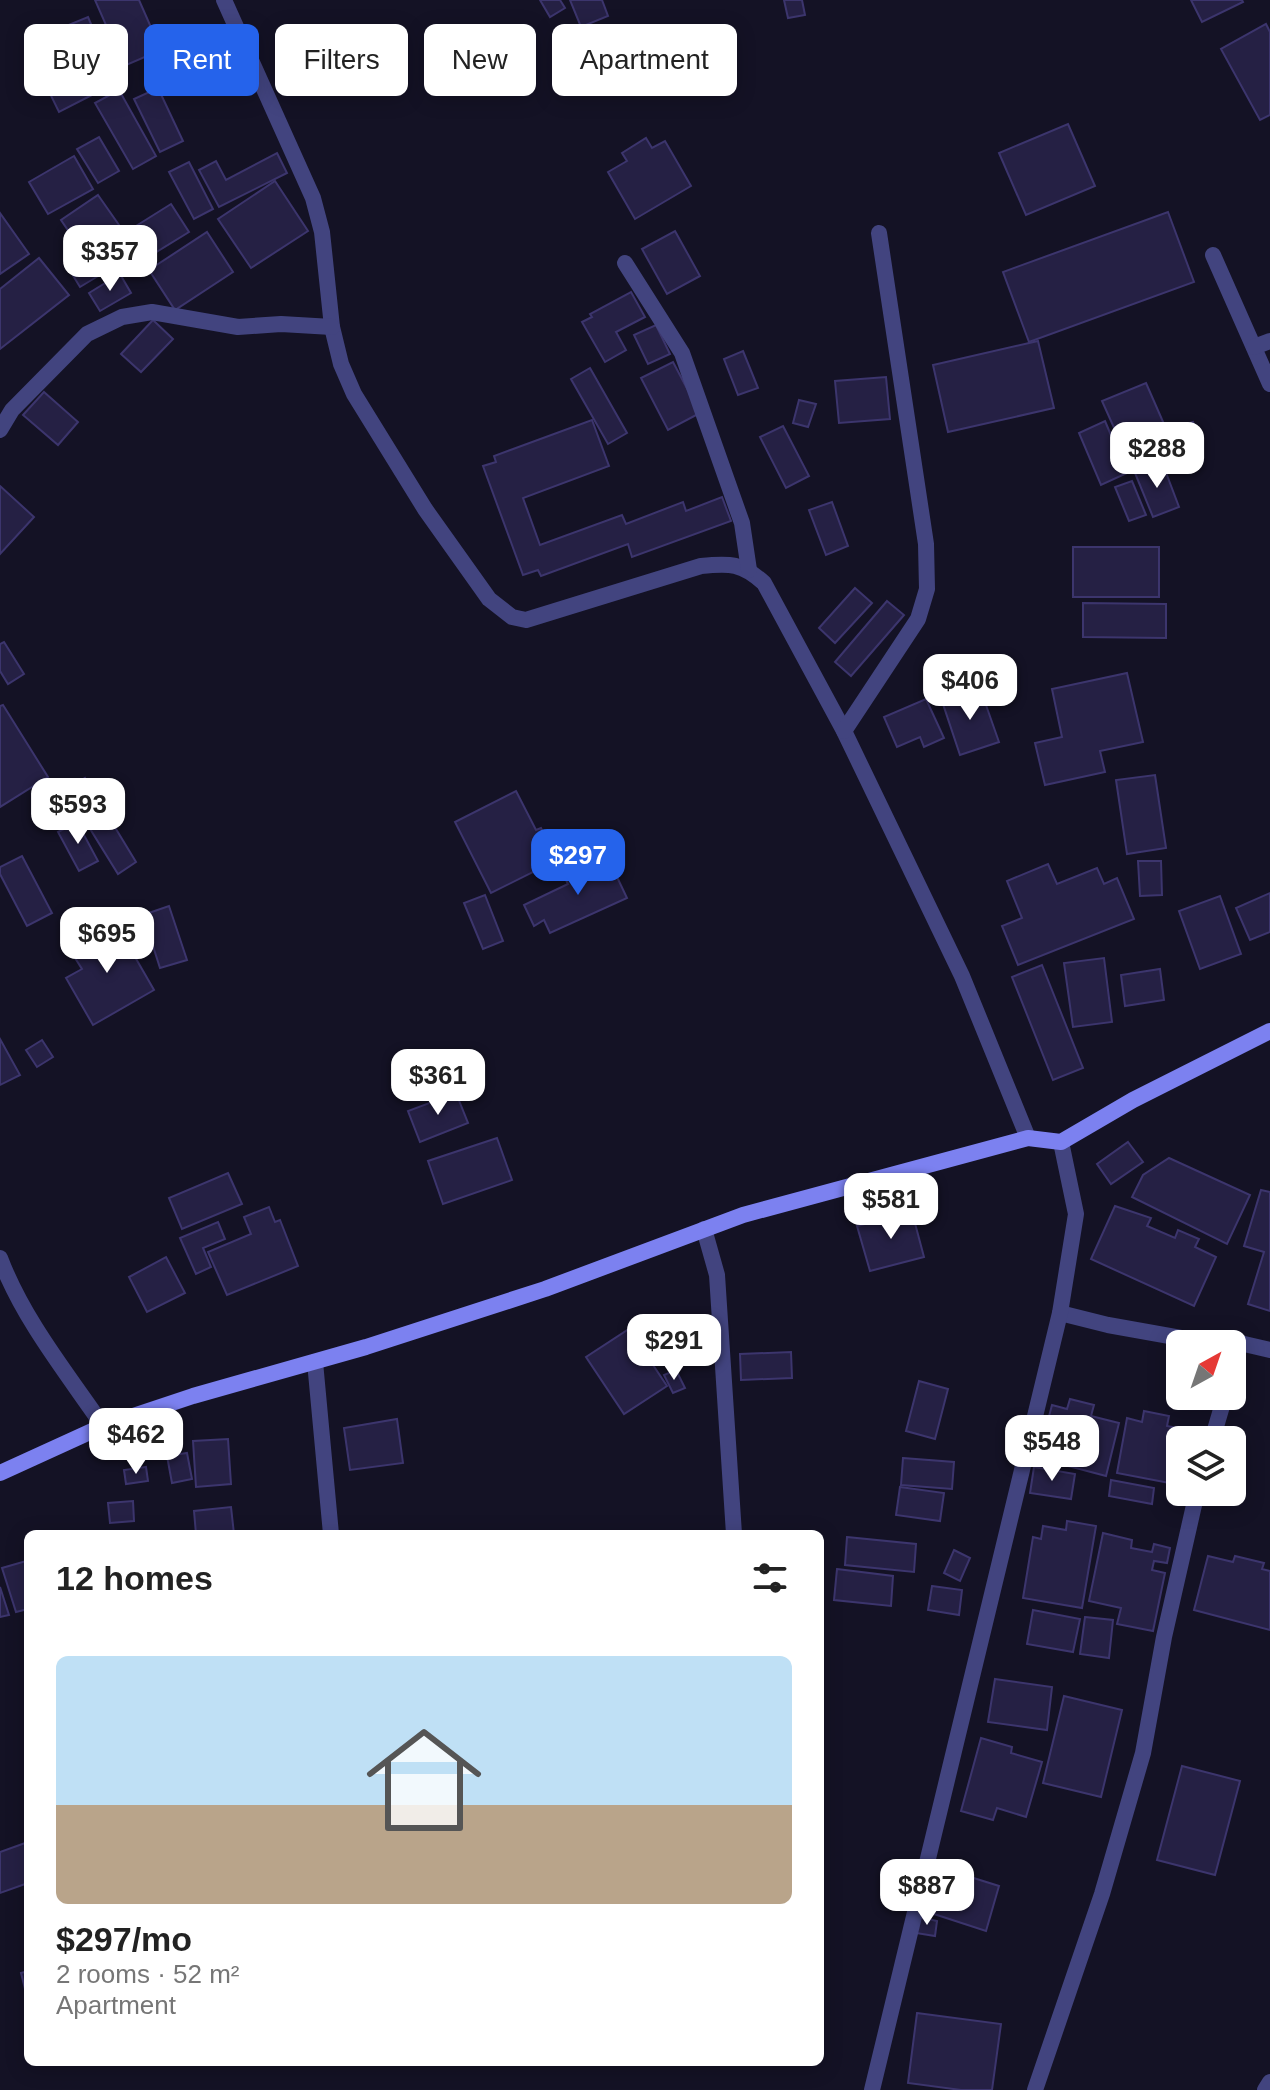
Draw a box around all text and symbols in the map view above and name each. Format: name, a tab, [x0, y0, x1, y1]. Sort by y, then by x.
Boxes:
chip: Buy	[24, 24, 128, 96]
chip: Rent	[144, 24, 259, 96]
chip: Filters	[275, 24, 408, 96]
chip: New	[424, 24, 536, 96]
chip: Apartment	[552, 24, 737, 96]
pin: $357	[63, 225, 157, 293]
text: $357	[81, 236, 139, 266]
pin: $288	[1110, 422, 1204, 490]
text: $288	[1128, 433, 1186, 463]
pin: $406	[923, 654, 1017, 722]
text: $406	[941, 665, 999, 695]
pin: $593	[31, 778, 125, 846]
text: $593	[49, 789, 107, 819]
pin: $297	[531, 829, 625, 897]
text: $297	[549, 840, 607, 870]
pin: $695	[60, 907, 154, 975]
text: $695	[78, 918, 136, 948]
pin: $361	[391, 1049, 485, 1117]
text: $361	[409, 1060, 467, 1090]
pin: $581	[844, 1173, 938, 1241]
text: $581	[862, 1184, 920, 1214]
pin: $291	[627, 1314, 721, 1382]
text: $291	[645, 1325, 703, 1355]
north arrow	[1166, 1330, 1246, 1410]
map controls	[1166, 1330, 1246, 1506]
pin: $462	[89, 1408, 183, 1476]
pin: $548	[1005, 1415, 1099, 1483]
text: $462	[107, 1419, 165, 1449]
text: $548	[1023, 1426, 1081, 1456]
button: layers	[1166, 1426, 1246, 1506]
icon: filters	[748, 1556, 792, 1600]
text: 12 homes	[56, 1559, 213, 1597]
icon: home	[352, 1708, 496, 1852]
pin: $887	[880, 1859, 974, 1927]
text: $887	[898, 1870, 956, 1900]
text: $297/mo	[56, 1920, 192, 1958]
text: 2 rooms · 52 m²	[56, 1959, 240, 1989]
text: Apartment	[56, 1990, 176, 2020]

